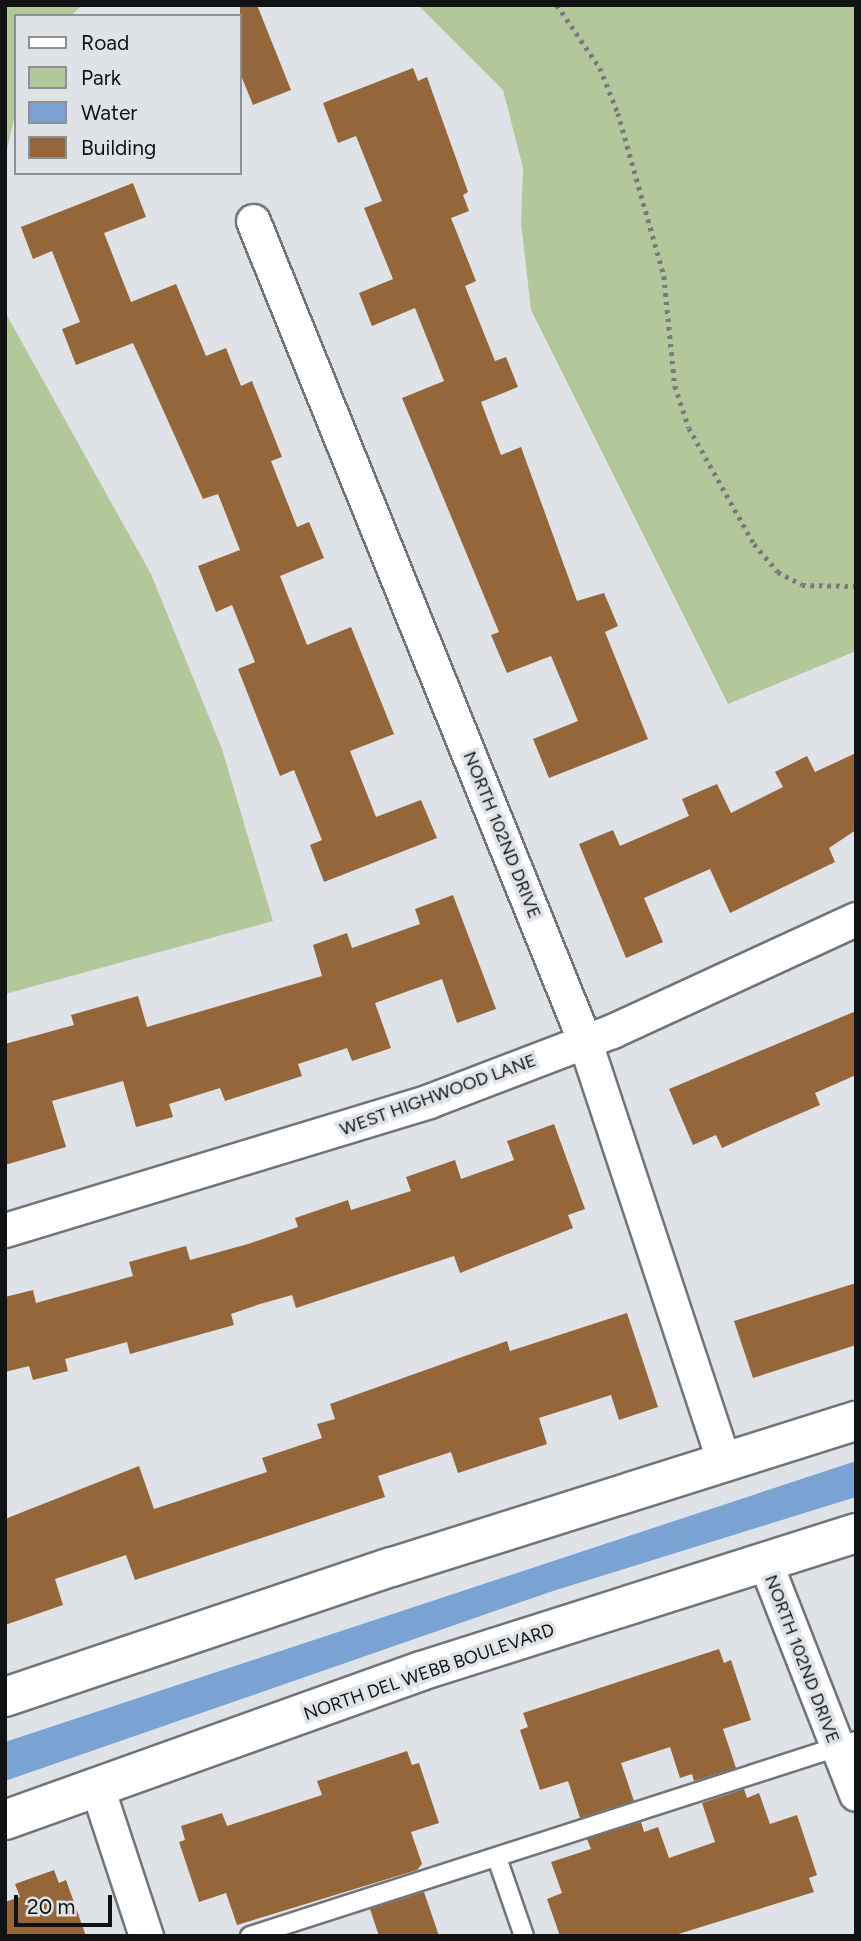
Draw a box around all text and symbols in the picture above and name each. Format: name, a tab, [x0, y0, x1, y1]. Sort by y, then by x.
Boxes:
legend	[14, 14, 242, 175]
text: Road	[81, 30, 129, 55]
text: Park	[81, 65, 121, 90]
text: Water	[81, 100, 137, 125]
text: Building	[81, 135, 156, 160]
street label: NORTH 102ND DRIVE	[459, 748, 545, 922]
street label: WEST HIGHWOOD LANE	[337, 1049, 539, 1141]
street label: NORTH 102ND DRIVE	[760, 1572, 844, 1746]
street label: NORTH DEL WEBB BOULEVARD	[301, 1619, 557, 1725]
scale bar	[18, 1882, 116, 1926]
text: 20 m	[27, 1894, 75, 1919]

